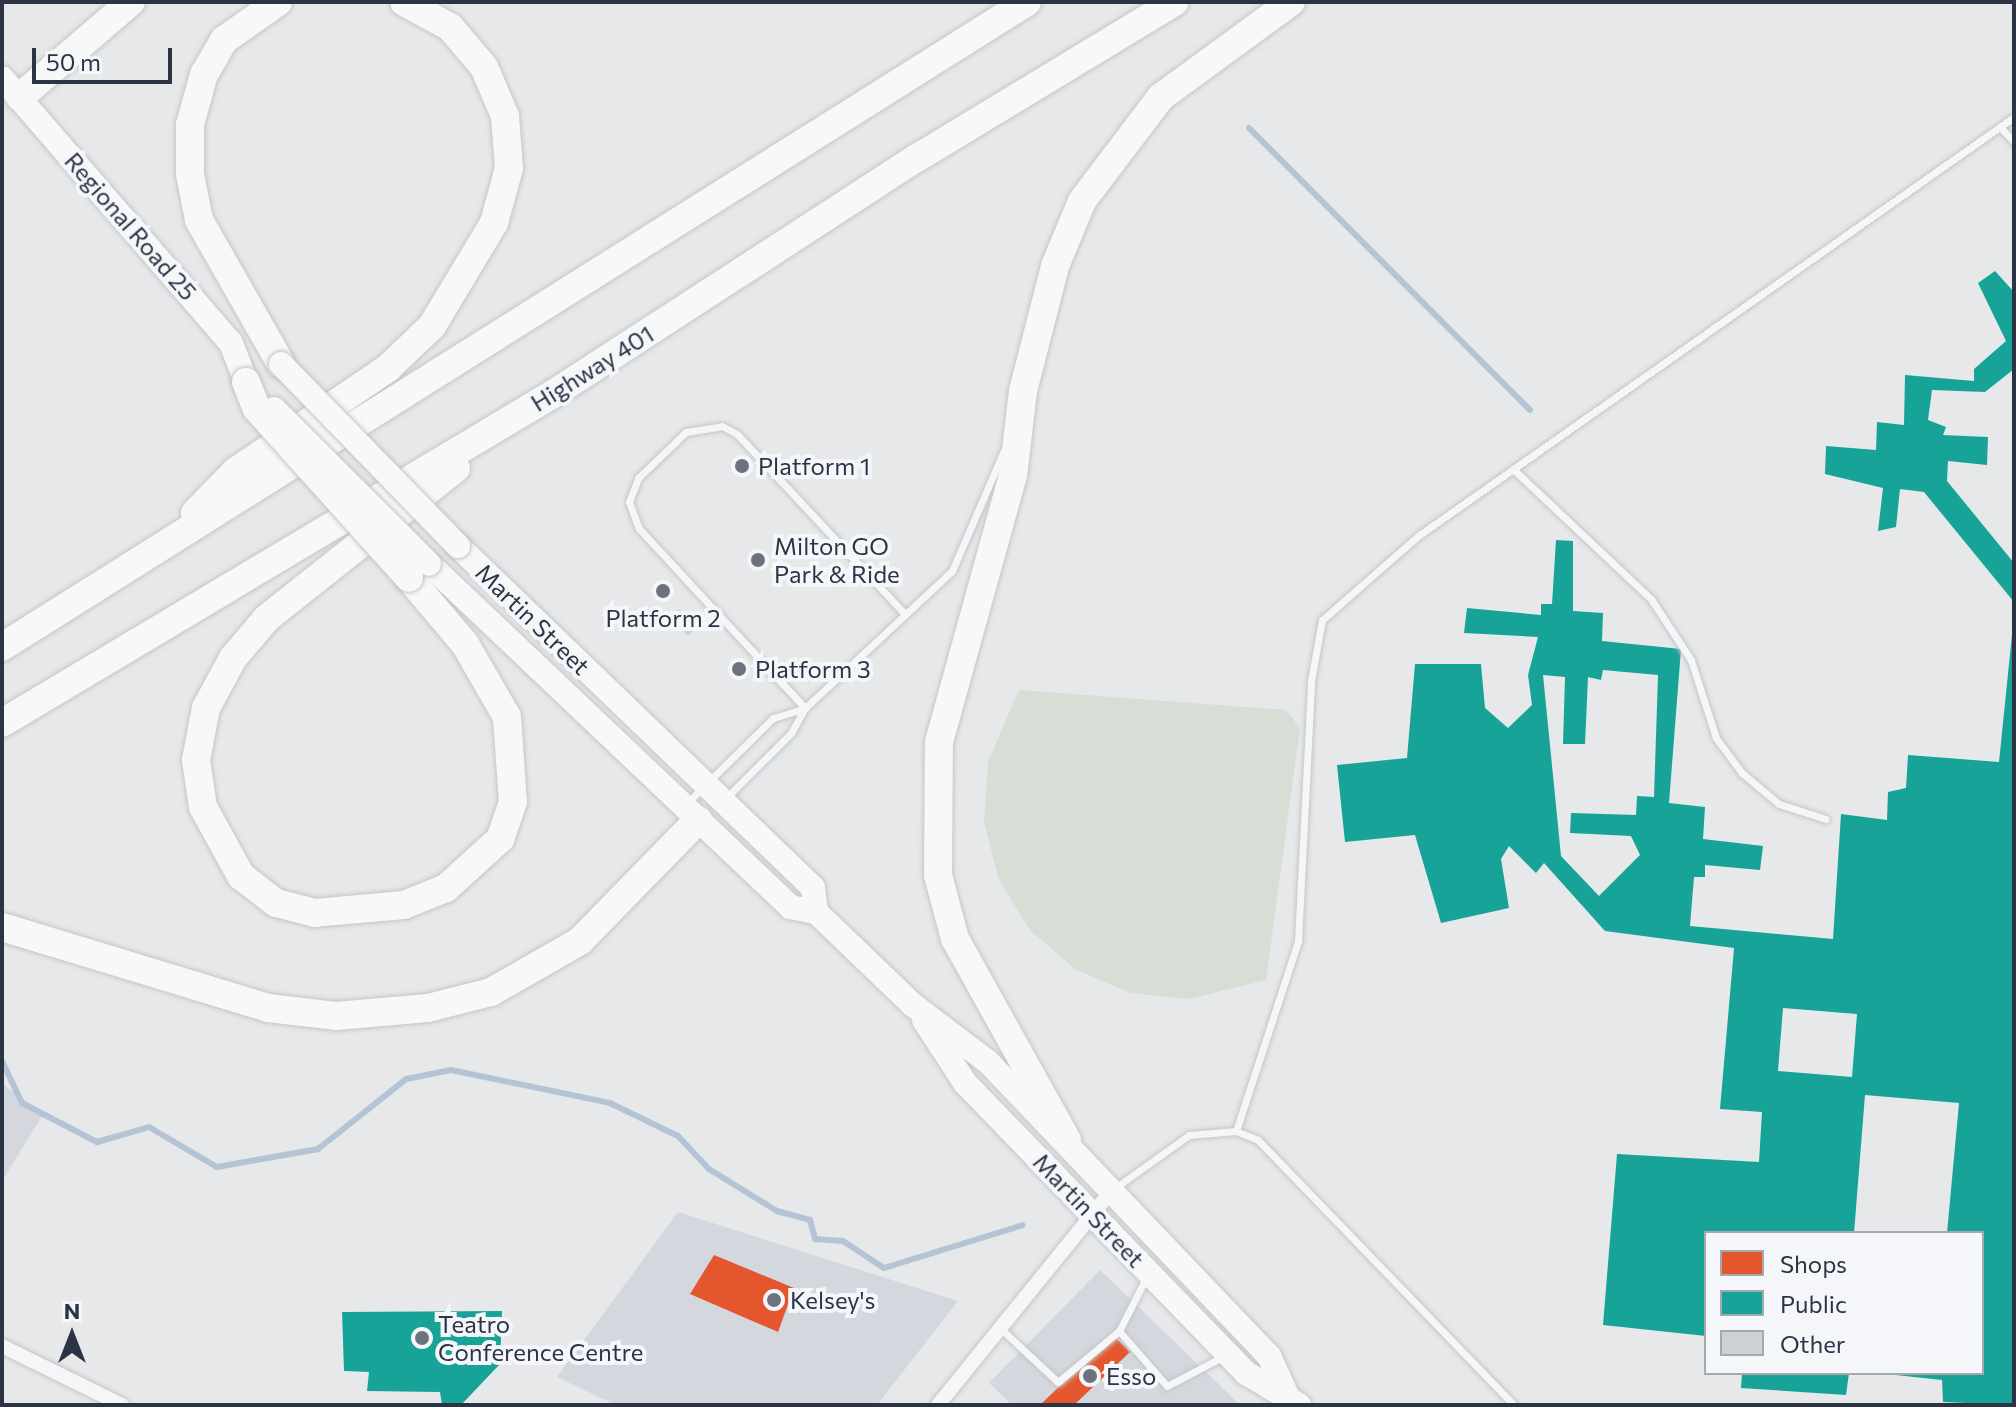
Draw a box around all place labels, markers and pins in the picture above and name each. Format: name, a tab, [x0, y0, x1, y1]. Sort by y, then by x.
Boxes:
place label: Platform 1	[758, 452, 870, 480]
marker: Platform 1	[733, 457, 751, 475]
place label: Milton GO Park & Ride	[774, 532, 900, 588]
marker: Milton GO Park & Ride	[749, 551, 767, 569]
marker: Platform 2	[654, 582, 672, 600]
place label: Platform 2	[605, 604, 721, 632]
place label: Platform 3	[755, 655, 871, 683]
marker: Platform 3	[730, 660, 748, 678]
place label: Kelsey's	[790, 1286, 875, 1314]
marker: Kelsey's	[765, 1291, 783, 1309]
place label: Teatro Conference Centre	[438, 1310, 643, 1366]
marker: Teatro Conference Centre	[413, 1329, 431, 1347]
place label: Esso	[1106, 1362, 1156, 1390]
marker: Esso	[1081, 1367, 1099, 1385]

